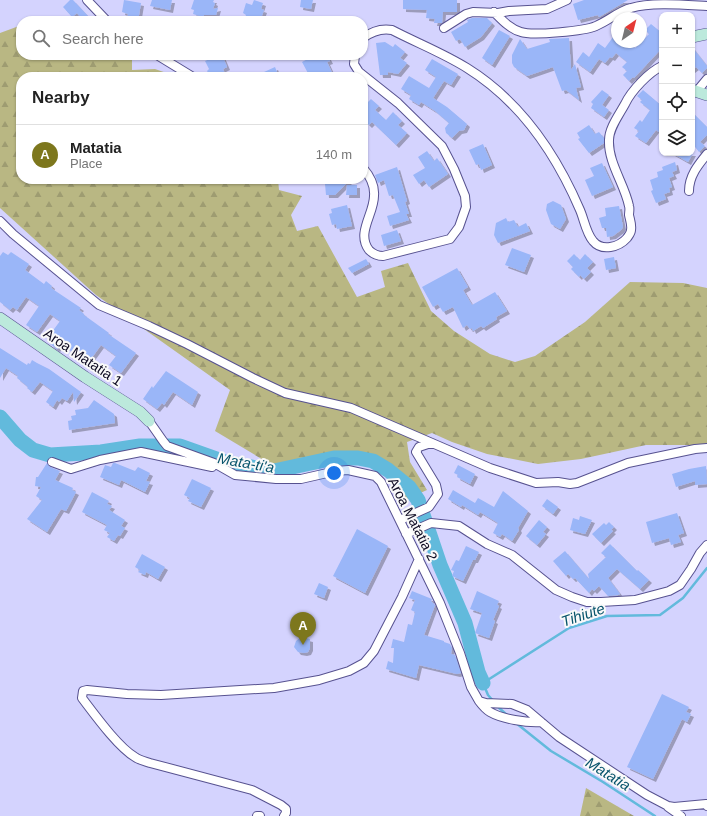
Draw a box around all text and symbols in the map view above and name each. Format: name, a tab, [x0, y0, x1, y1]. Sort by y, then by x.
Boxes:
north arrow	[611, 12, 647, 48]
map controls	[659, 12, 695, 156]
button: +	[659, 12, 695, 48]
search box	[16, 16, 368, 60]
icon: search	[30, 27, 52, 49]
text: Search here	[62, 30, 144, 47]
button: −	[659, 48, 695, 84]
button: locate	[659, 84, 695, 120]
text: Nearby	[32, 88, 90, 107]
button: layers	[659, 120, 695, 156]
text: Matatia	[70, 139, 122, 156]
text: A	[40, 147, 50, 162]
text: 140 m	[316, 147, 352, 162]
text: Place	[70, 156, 103, 171]
street label: Aroa Matatia 1	[41, 325, 125, 389]
water label: Mata-ti'a	[217, 449, 276, 476]
your location	[324, 463, 344, 483]
street label: Aroa Matatia 2	[385, 475, 441, 563]
water label: Tihiute	[559, 599, 607, 630]
pin: A	[290, 612, 316, 645]
water label: Matatia	[583, 753, 634, 794]

